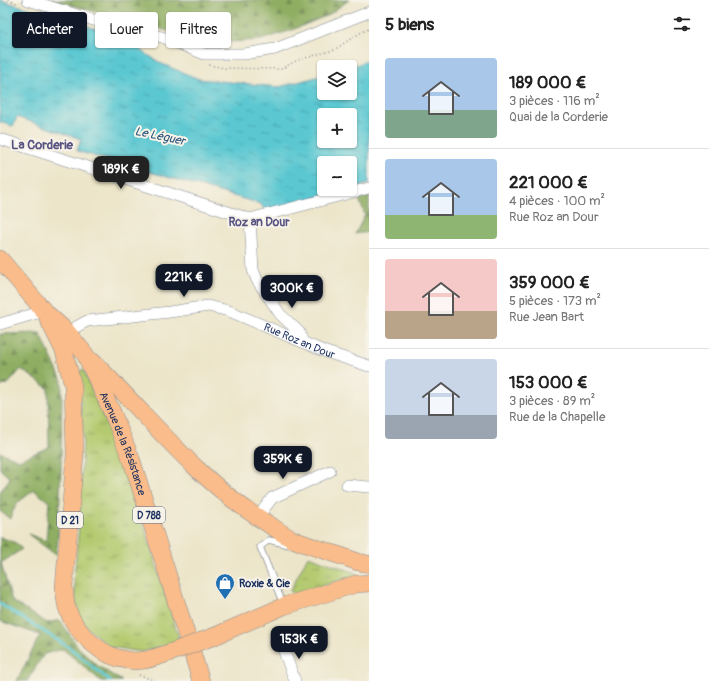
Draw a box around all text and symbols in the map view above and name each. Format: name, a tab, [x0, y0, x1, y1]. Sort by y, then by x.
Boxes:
chip: Acheter	[12, 12, 87, 48]
chip: Louer	[95, 12, 158, 48]
chip: Filtres	[166, 12, 231, 48]
icon: filters	[671, 13, 693, 35]
text: 5 biens	[385, 14, 434, 35]
map controls	[317, 60, 357, 196]
button: layers	[317, 60, 357, 100]
text: 189 000 €	[509, 72, 586, 93]
icon: home	[417, 74, 465, 122]
text: 3 pièces · 116 m²	[509, 93, 600, 109]
button: +	[317, 108, 357, 148]
text: Quai de la Corderie	[509, 109, 608, 125]
water label: Le Léguer	[134, 124, 188, 149]
district label: La Corderie	[11, 137, 74, 153]
pin: 189K €	[88, 156, 154, 190]
button: −	[317, 156, 357, 196]
text: 189K €	[102, 161, 140, 177]
text: 221 000 €	[509, 172, 588, 193]
icon: home	[417, 175, 465, 223]
text: 4 pièces · 100 m²	[509, 193, 605, 209]
text: Rue Roz an Dour	[509, 209, 599, 225]
district label: Roz an Dour	[228, 215, 290, 230]
pin: 221K €	[151, 264, 217, 298]
text: 221K €	[165, 269, 203, 285]
text: 359 000 €	[509, 272, 590, 293]
pin: 300K €	[259, 275, 325, 309]
icon: home	[417, 275, 465, 323]
text: 300K €	[270, 280, 314, 296]
text: 5 pièces · 173 m²	[509, 293, 601, 309]
text: Rue Jean Bart	[509, 309, 584, 325]
street label: Rue Roz an Dour	[262, 321, 337, 362]
text: 153 000 €	[509, 372, 588, 393]
icon: home	[417, 375, 465, 423]
street label: Avenue de la Résistance	[96, 390, 149, 498]
text: 3 pièces · 89 m²	[509, 393, 595, 409]
text: Rue de la Chapelle	[509, 409, 605, 425]
pin: 359K €	[250, 446, 316, 480]
text: 359K €	[263, 451, 303, 467]
road number: D 788	[133, 507, 165, 523]
road number: D 21	[57, 512, 83, 528]
shop icon: Roxie & Cie	[214, 572, 236, 600]
place label: Roxie & Cie	[239, 577, 290, 590]
pin: 153K €	[266, 626, 332, 660]
text: 153K €	[280, 631, 318, 647]

